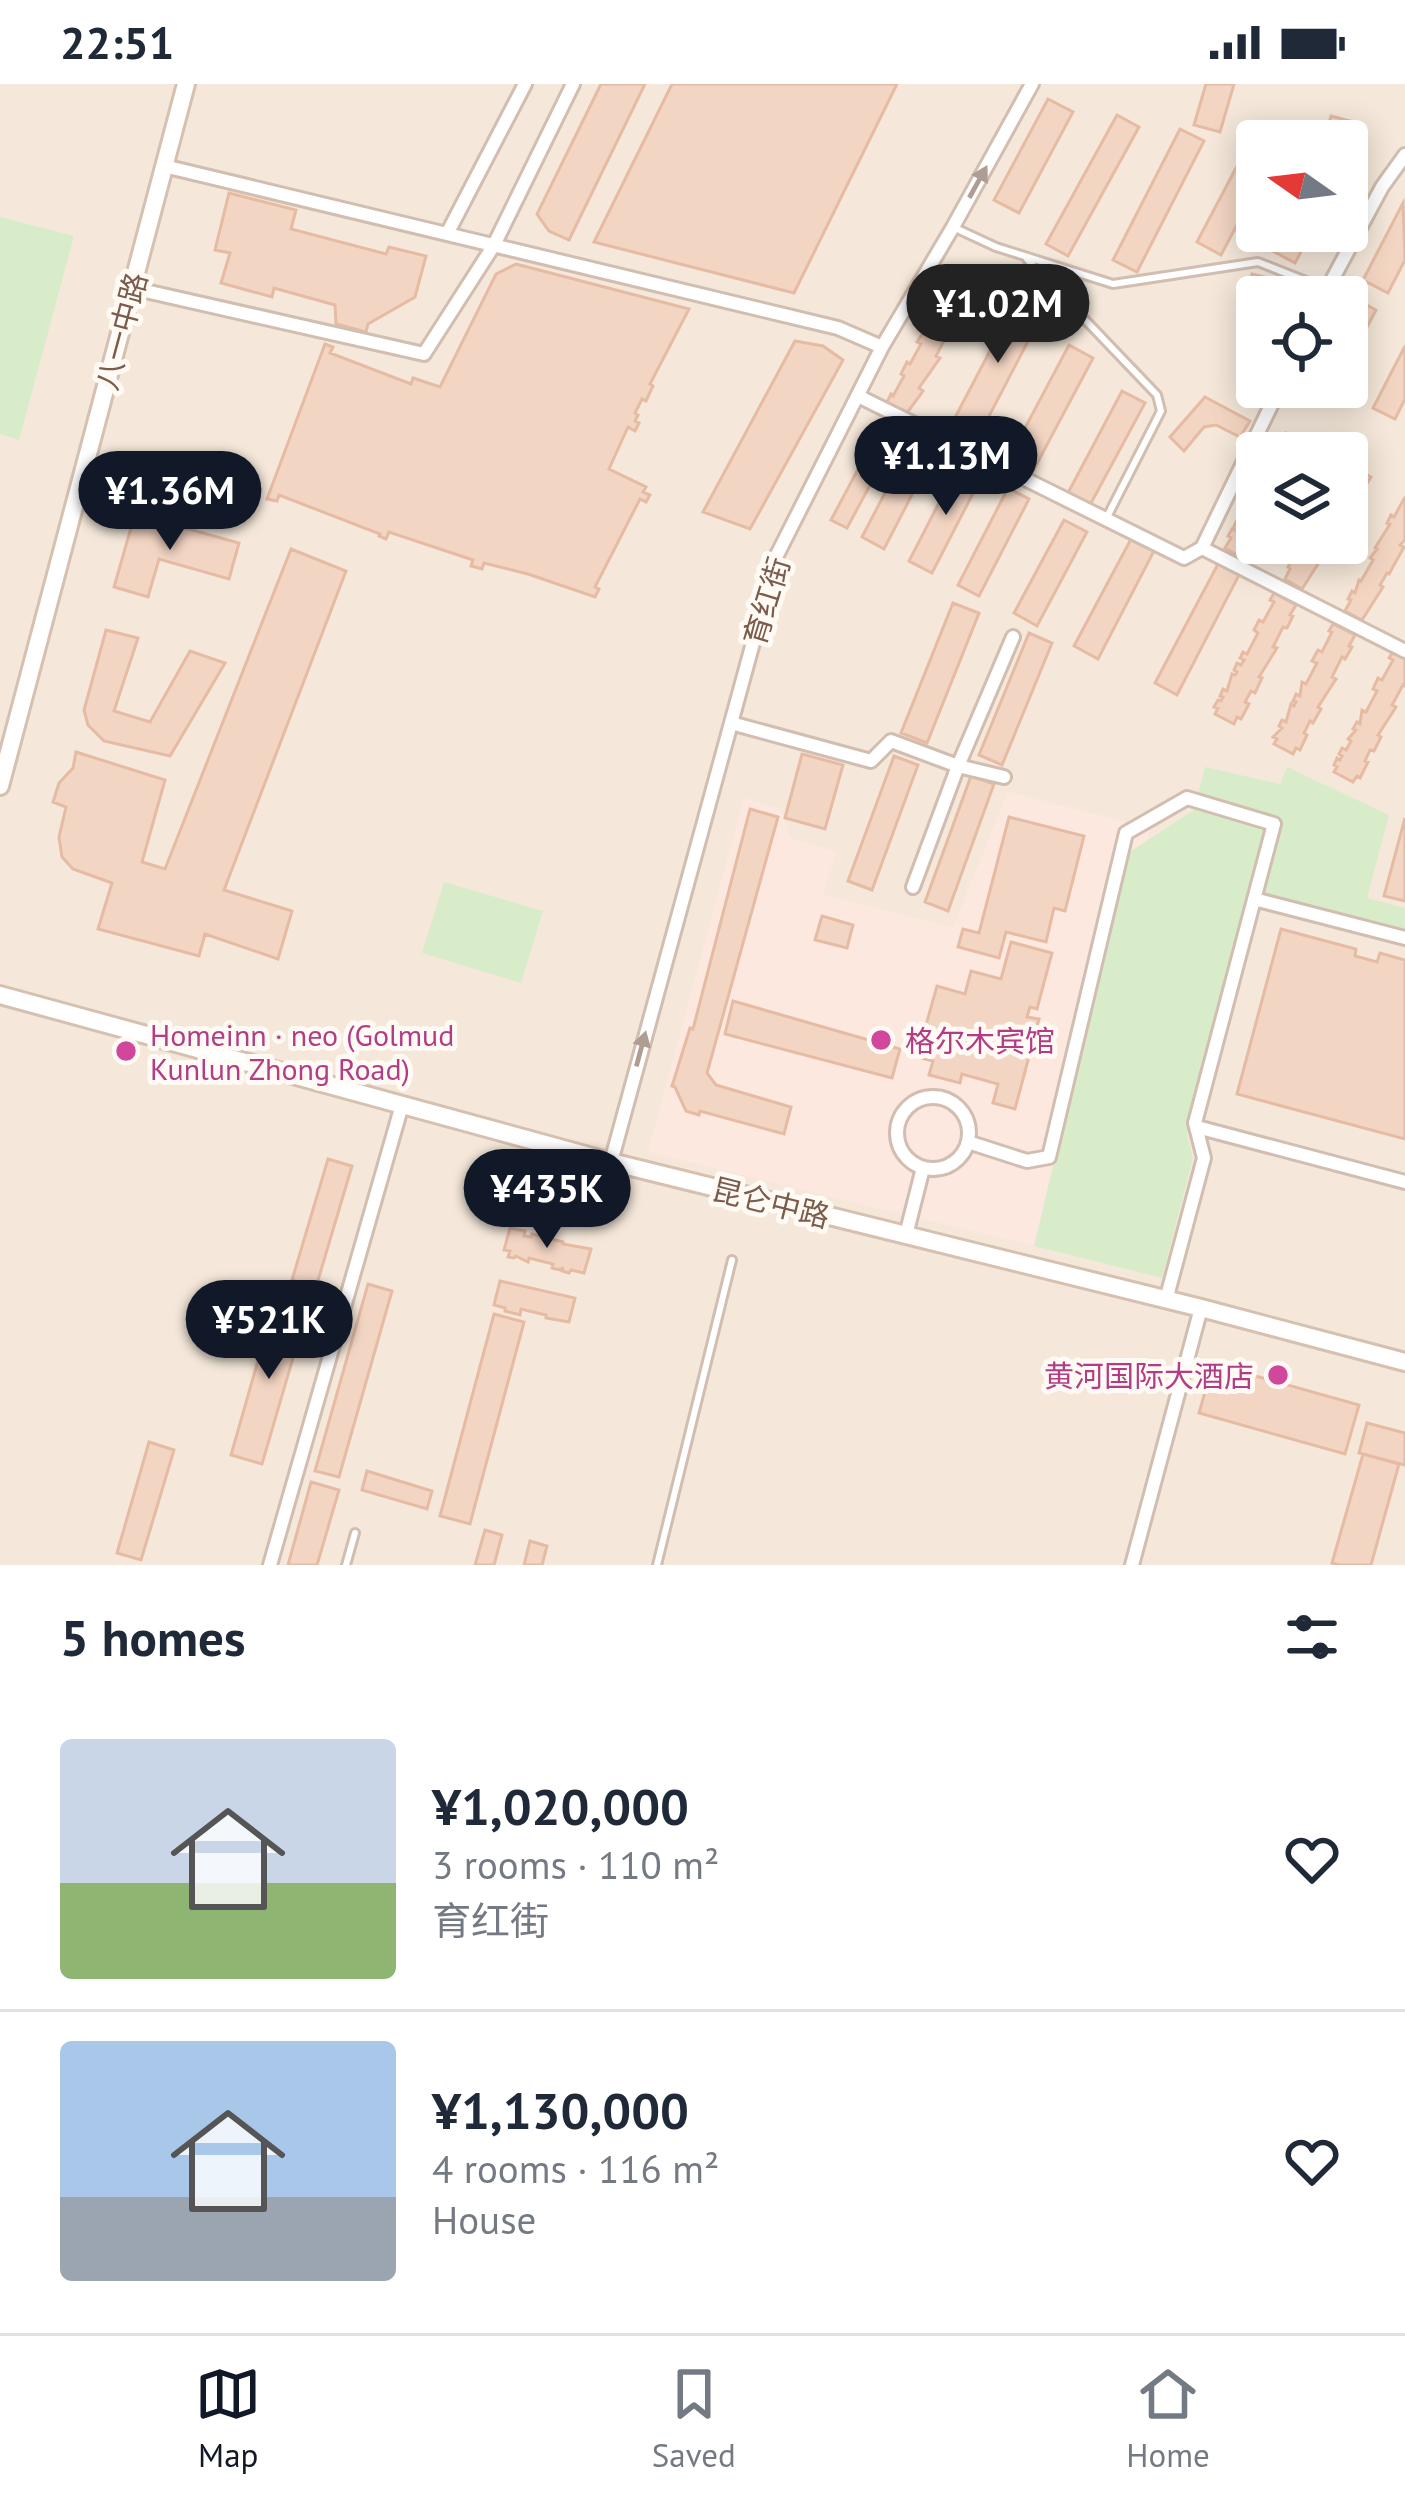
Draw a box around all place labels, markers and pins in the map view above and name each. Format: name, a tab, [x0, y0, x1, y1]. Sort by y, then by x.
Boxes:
pin: ¥1.02M	[900, 264, 1096, 366]
pin: ¥1.13M	[848, 416, 1044, 518]
pin: ¥1.36M	[72, 451, 268, 553]
place label: Homeinn · neo (Golmud Kunlun Zhong Road)	[150, 1015, 454, 1088]
place label: 格尔木宾馆	[905, 1021, 1055, 1060]
marker: 格尔木宾馆	[868, 1027, 894, 1053]
marker: Homeinn · neo (Golmud Kunlun Zhong Road)	[113, 1038, 139, 1064]
pin: ¥435K	[463, 1149, 631, 1251]
pin: ¥521K	[185, 1280, 353, 1382]
place label: 黄河国际大酒店	[1044, 1356, 1254, 1395]
marker: 黄河国际大酒店	[1265, 1362, 1291, 1388]

